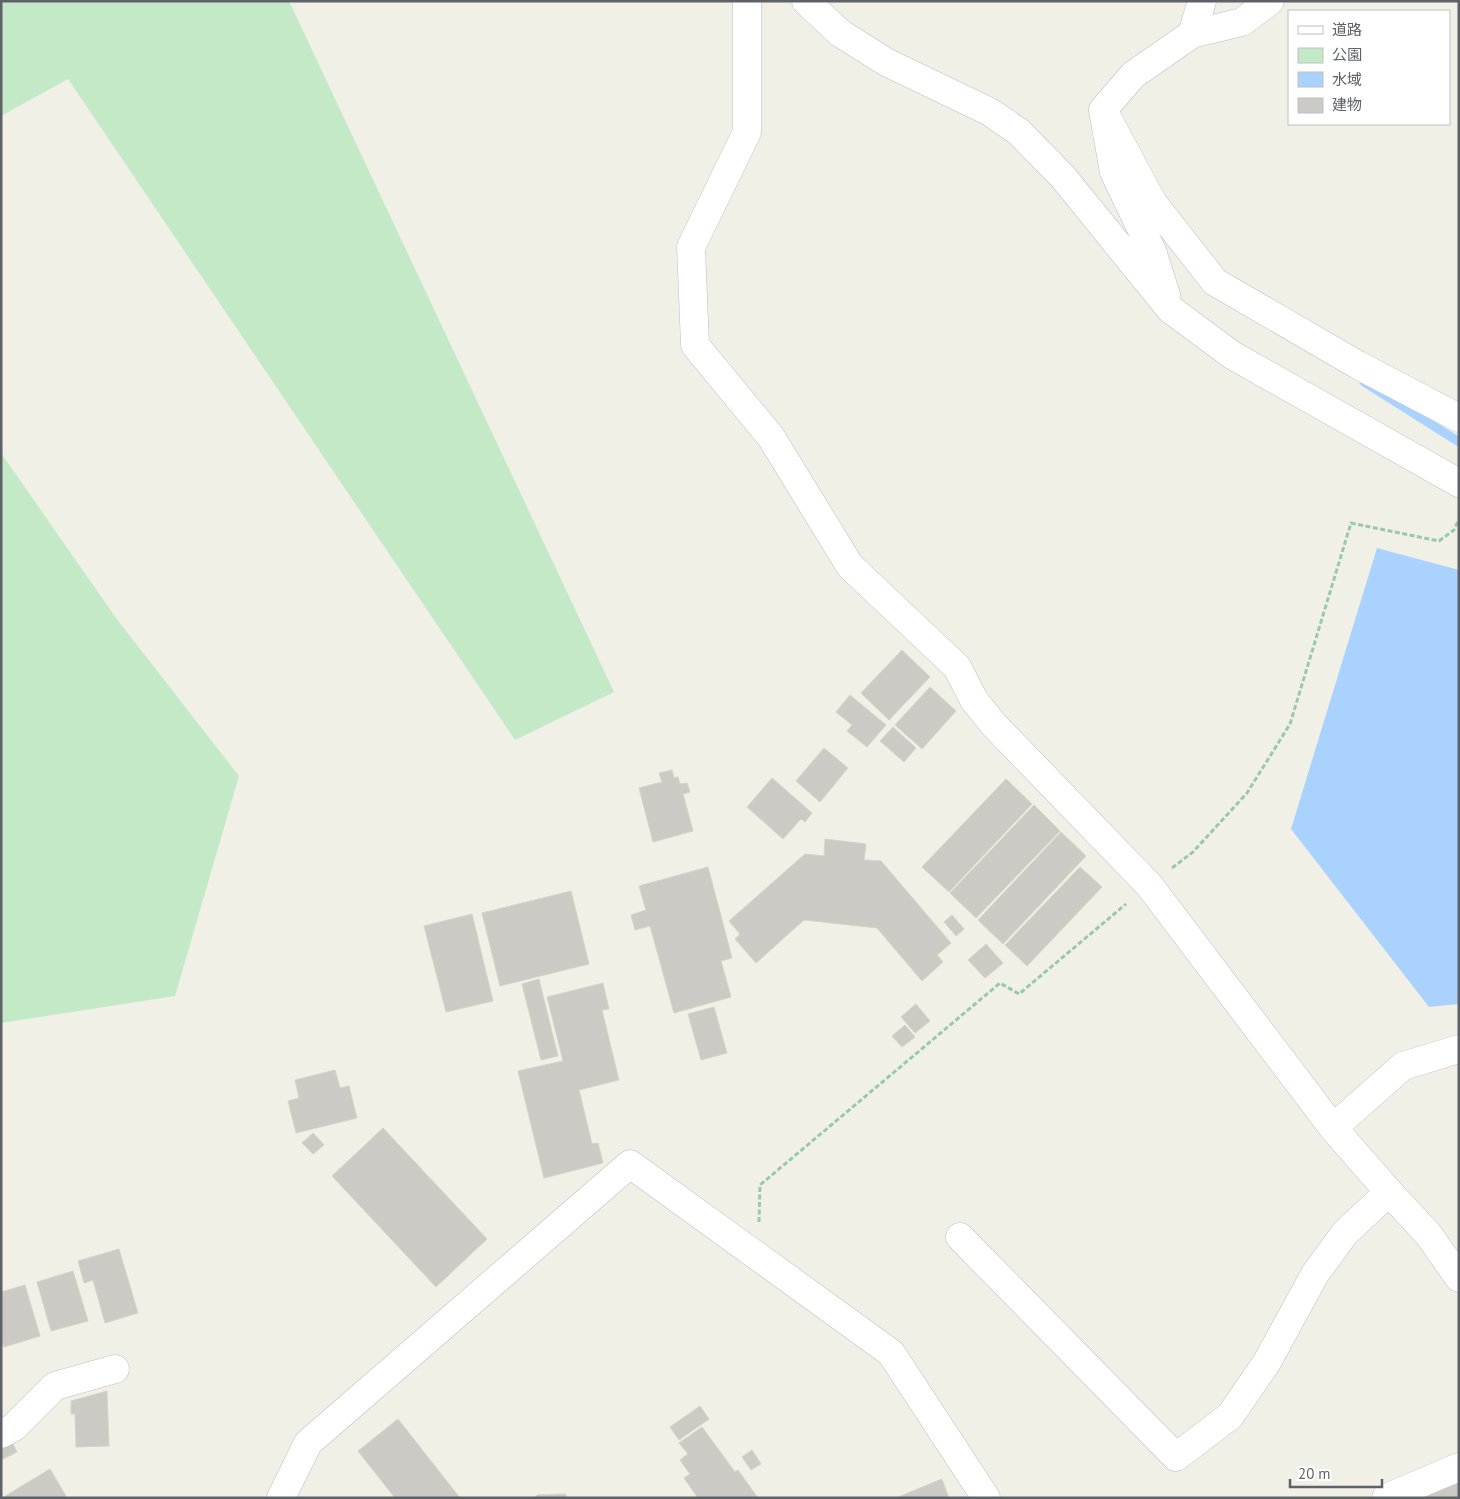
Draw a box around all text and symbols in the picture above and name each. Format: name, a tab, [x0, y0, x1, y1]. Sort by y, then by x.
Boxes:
legend	[1288, 10, 1450, 125]
text: 道路	[1332, 20, 1362, 39]
text: 公園	[1332, 45, 1362, 64]
text: 水域	[1332, 70, 1362, 89]
text: 建物	[1332, 95, 1362, 114]
scale bar	[1290, 1456, 1382, 1488]
text: 20 m	[1298, 1464, 1331, 1483]

